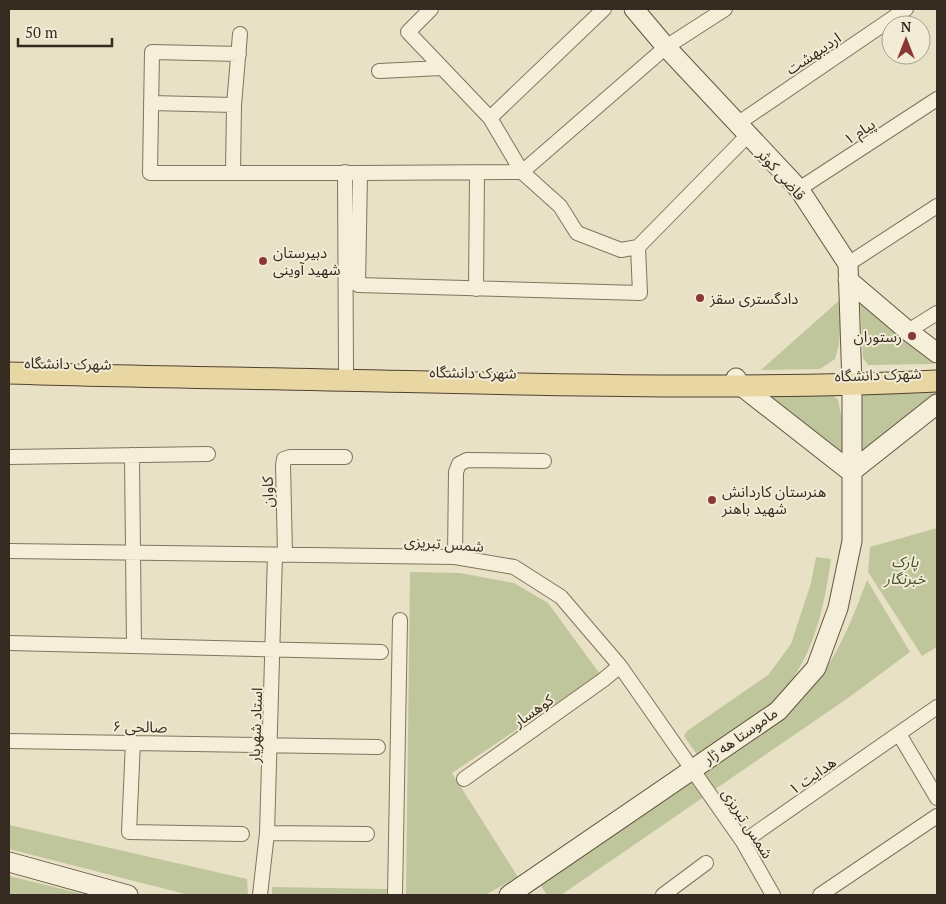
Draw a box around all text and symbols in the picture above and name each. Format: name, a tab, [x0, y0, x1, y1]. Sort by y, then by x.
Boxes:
scale bar	[18, 15, 111, 47]
north arrow	[881, 15, 931, 65]
text: N	[901, 17, 912, 36]
text: 50 m	[25, 22, 58, 42]
street label: اردیبهشت	[782, 27, 844, 79]
street label: پیام ۱	[839, 113, 880, 150]
street label: قاضی کوثر	[753, 143, 811, 204]
place label: دبیرستان شهید آوینی	[273, 242, 341, 279]
marker: دبیرستان شهید آوینی	[257, 255, 269, 267]
place label: دادگستری سقز	[709, 288, 799, 308]
marker: دادگستری سقز	[694, 292, 706, 304]
place label: رستوران	[854, 326, 902, 346]
marker: رستوران	[906, 330, 918, 342]
street label: شهرک دانشگاه	[24, 352, 112, 374]
street label: شهرک دانشگاه	[429, 361, 517, 383]
street label: شهرک دانشگاه	[834, 362, 922, 386]
street label: کاوان	[257, 475, 277, 508]
place label: هنرستان کاردانش شهید باهنر	[721, 481, 826, 518]
marker: هنرستان کاردانش شهید باهنر	[706, 494, 718, 506]
street label: شمس تبریزی	[403, 530, 485, 556]
park label: پارک خبرنگار	[884, 551, 926, 588]
street label: استاد شهریار	[244, 687, 266, 764]
street label: کوهسار	[508, 689, 558, 732]
street label: ماموستا هه ژار	[698, 702, 781, 769]
street label: صالحی ۶	[113, 716, 167, 736]
street label: هدایت ۱	[784, 752, 840, 798]
street label: شمس تبریزی	[718, 784, 778, 862]

